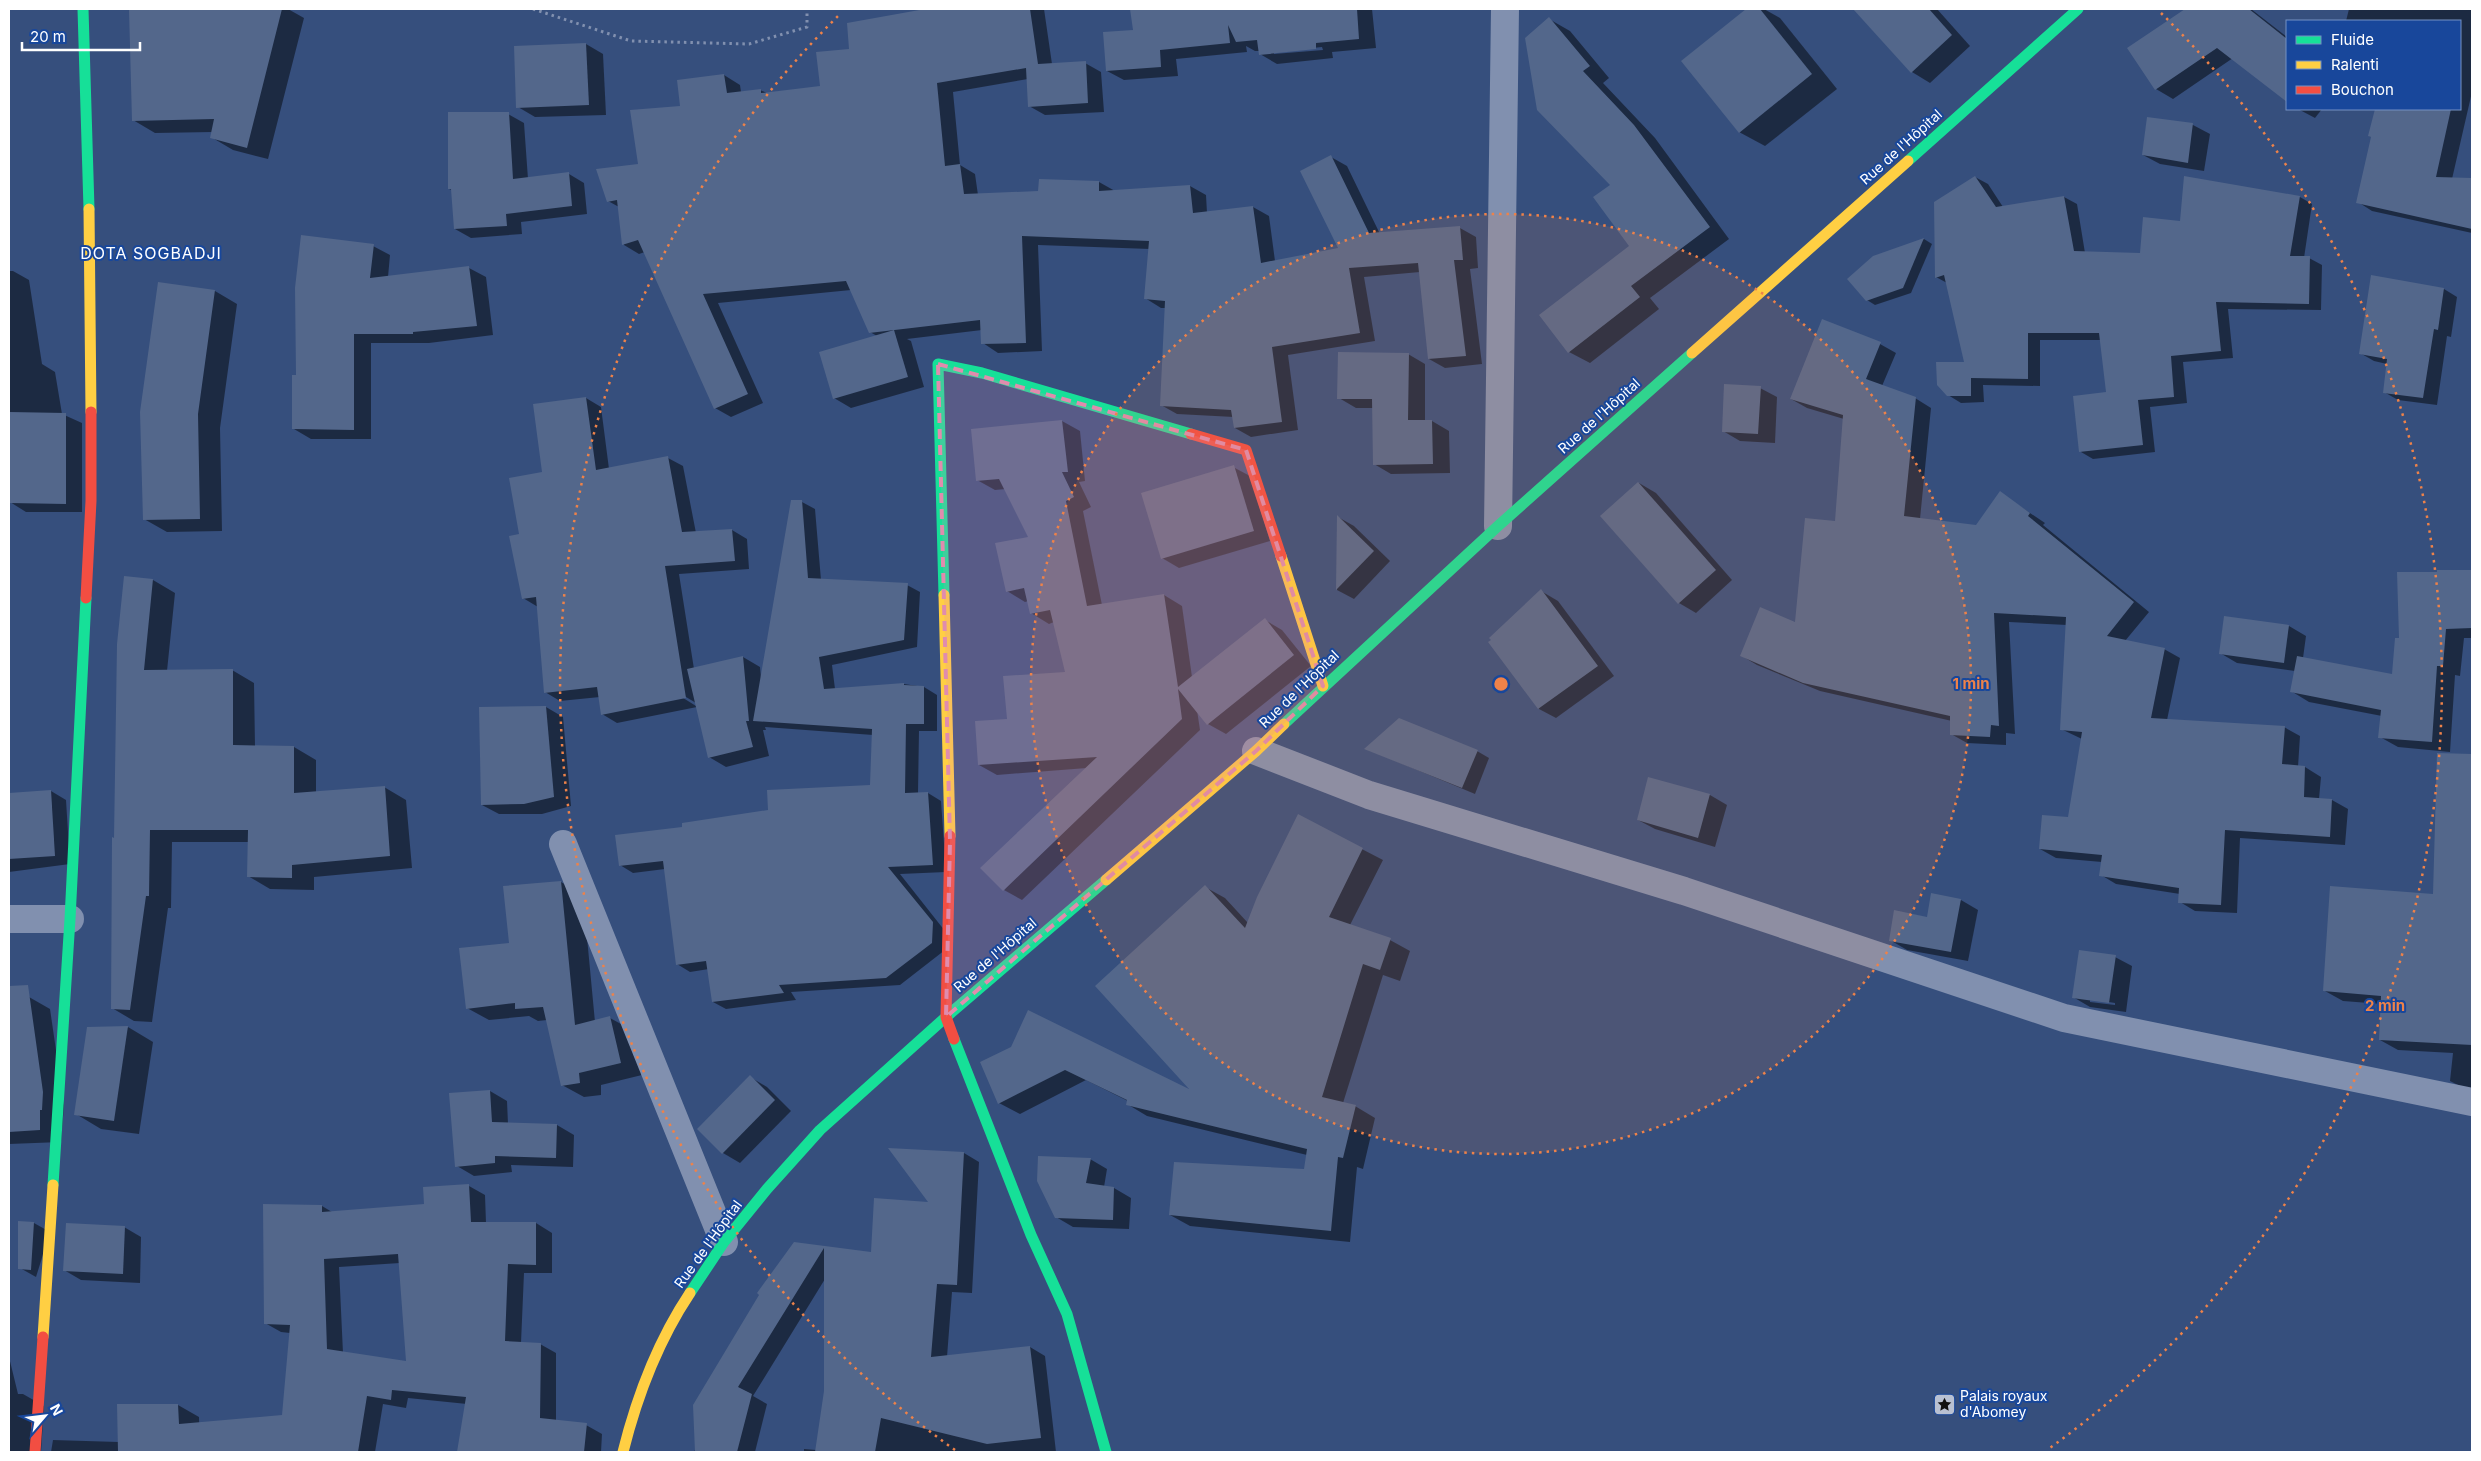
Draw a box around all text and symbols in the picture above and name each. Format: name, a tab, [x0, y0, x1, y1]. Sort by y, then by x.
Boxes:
scale bar	[22, 20, 140, 52]
legend	[2286, 20, 2461, 110]
text: 20 m	[30, 27, 66, 46]
text: Fluide	[2331, 30, 2374, 49]
text: Ralenti	[2331, 55, 2379, 74]
text: Bouchon	[2331, 80, 2394, 99]
street label: Rue de l'Hôpital	[1856, 105, 1945, 188]
district label: DOTA SOGBADJI	[80, 243, 222, 263]
street label: Rue de l'Hôpital	[1554, 374, 1643, 457]
street label: Rue de l'Hôpital	[1255, 646, 1342, 731]
text: 1 min	[1952, 674, 1990, 693]
centre of rings	[1492, 675, 1510, 693]
street label: Rue de l'Hôpital	[950, 914, 1040, 995]
text: 2 min	[2365, 996, 2405, 1015]
street label: Rue de l'Hôpital	[670, 1197, 745, 1291]
place label: Palais royaux d'Abomey	[1960, 1387, 2048, 1420]
north arrow	[20, 1391, 70, 1441]
place icon: Palais royaux d'Abomey	[1932, 1392, 1956, 1416]
text: N	[47, 1401, 67, 1418]

